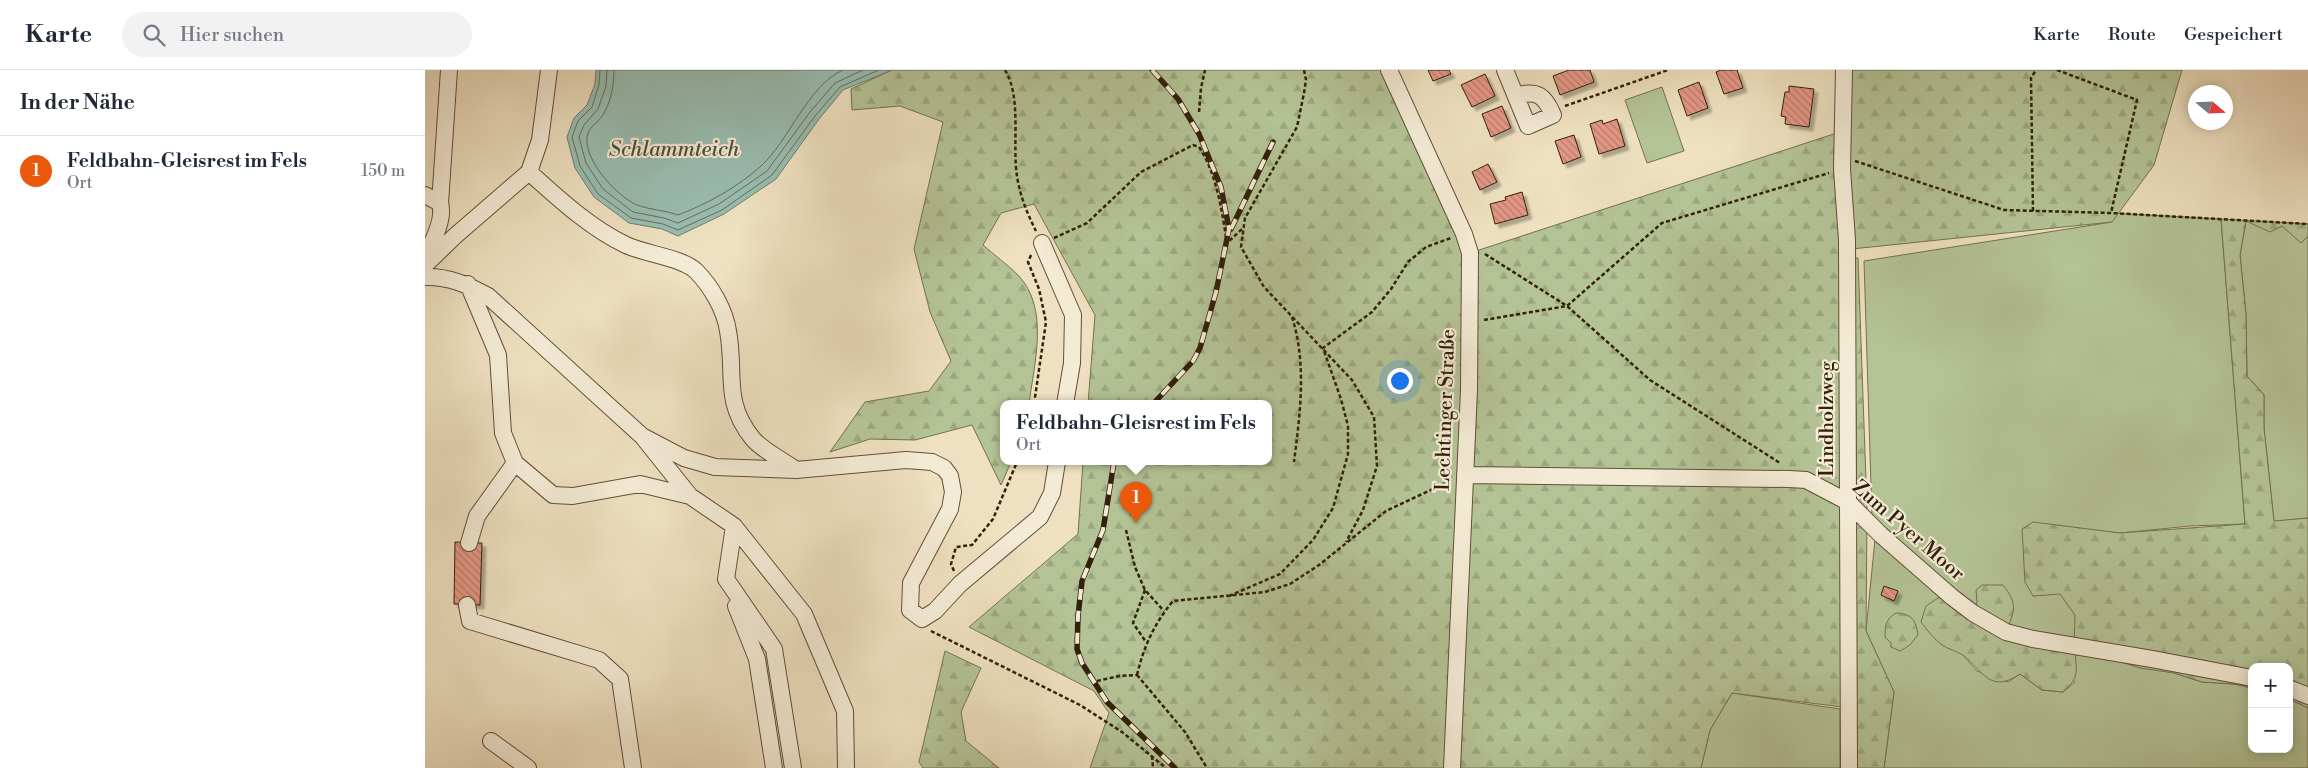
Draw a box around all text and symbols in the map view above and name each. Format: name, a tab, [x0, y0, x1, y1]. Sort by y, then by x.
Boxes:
search box	[122, 12, 472, 57]
text: Karte	[25, 20, 92, 50]
icon: search	[140, 21, 168, 49]
text: Hier suchen	[180, 23, 284, 47]
text: Karte	[2033, 23, 2080, 46]
text: Route	[2108, 23, 2156, 46]
text: Gespeichert	[2184, 23, 2283, 46]
north arrow	[2188, 85, 2233, 130]
text: In der Nähe	[20, 90, 135, 116]
water label: Schlammteich	[609, 137, 740, 163]
text: Feldbahn-Gleisrest im Fels	[67, 149, 307, 173]
text: 1	[32, 161, 40, 181]
text: 150 m	[361, 161, 405, 181]
text: Ort	[67, 173, 93, 193]
street label: Lechtinger Straße	[1431, 328, 1461, 492]
street label: Lindholzweg	[1815, 360, 1840, 477]
your location	[1387, 368, 1413, 394]
popup	[1000, 400, 1272, 465]
text: Feldbahn-Gleisrest im Fels	[1016, 411, 1256, 435]
text: Ort	[1016, 435, 1042, 455]
street label: Zum Pyer Moor	[1847, 475, 1970, 587]
pin: 1	[1120, 482, 1152, 523]
map controls	[2248, 663, 2293, 753]
button: +	[2248, 663, 2293, 708]
button: −	[2248, 708, 2293, 753]

